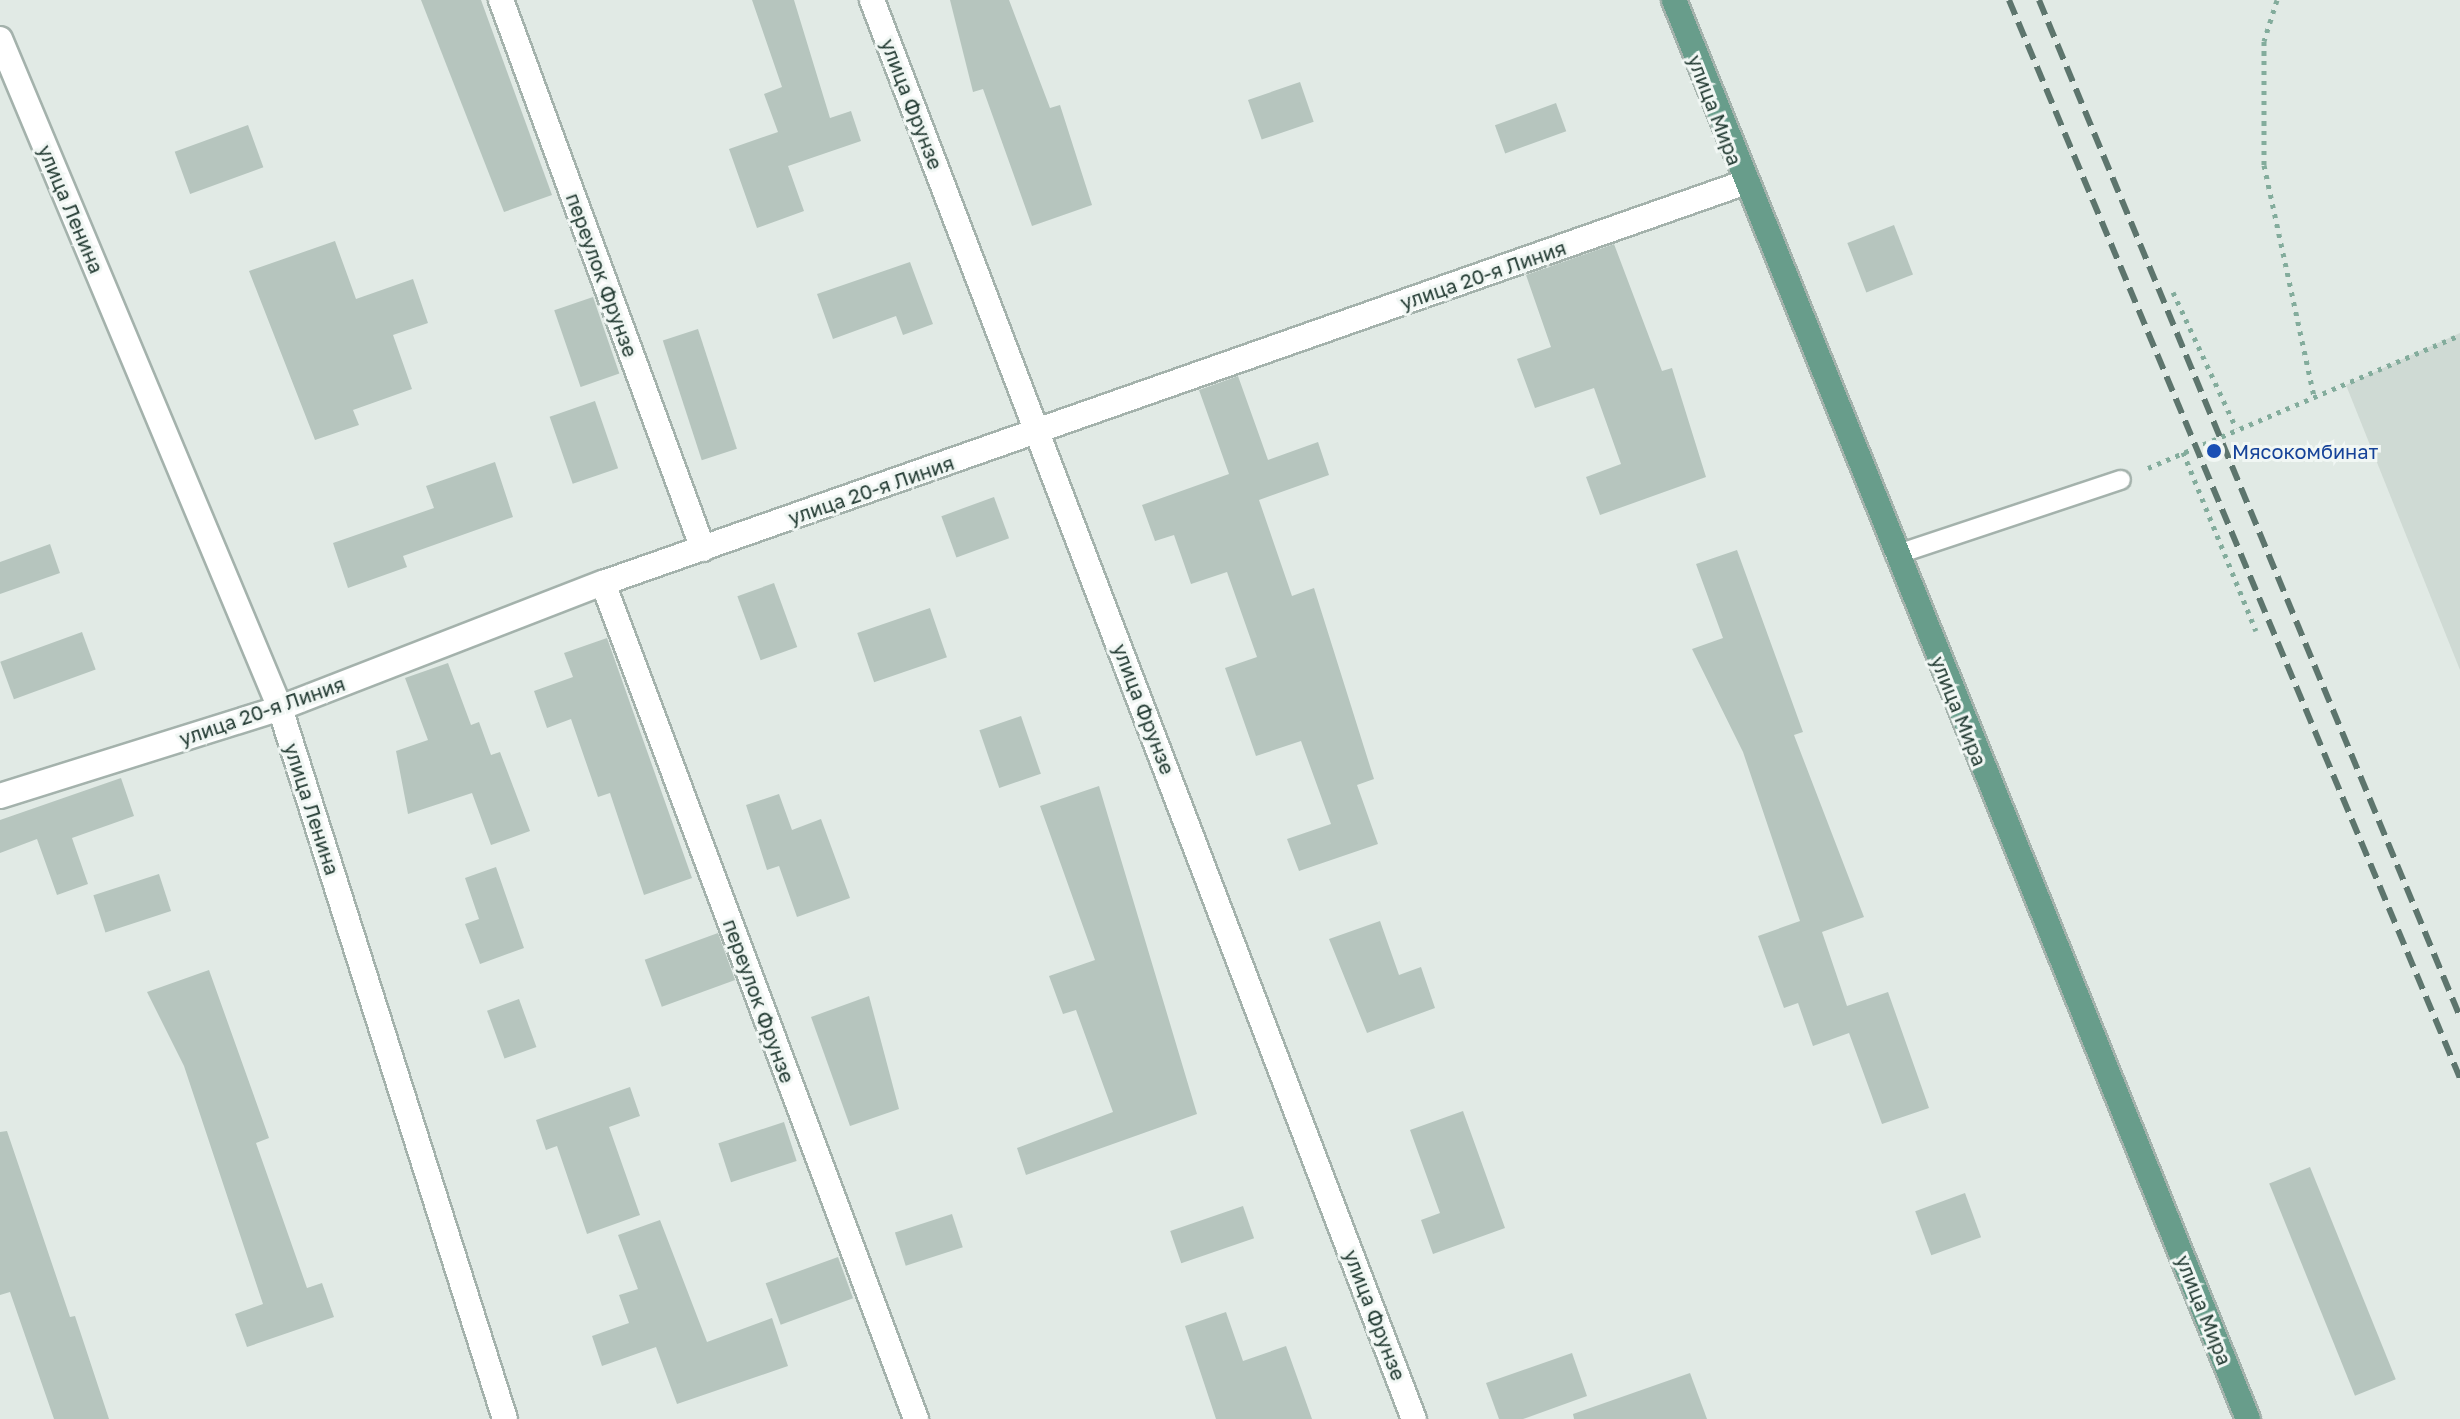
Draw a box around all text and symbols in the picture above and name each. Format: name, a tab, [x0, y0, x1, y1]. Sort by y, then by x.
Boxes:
street label: улица Фрунзе	[876, 35, 948, 173]
street label: улица Мира	[1683, 51, 1747, 169]
street label: улица Ленина	[33, 141, 109, 277]
street label: переулок Фрунзе	[561, 190, 643, 360]
street label: улица 20-я Линия	[1397, 235, 1569, 315]
place label: Мясокомбинат	[2232, 439, 2378, 463]
marker: Мясокомбинат	[2203, 440, 2225, 462]
street label: улица 20-я Линия	[785, 450, 957, 530]
street label: улица Фрунзе	[1108, 640, 1180, 778]
street label: улица Мира	[1926, 652, 1992, 770]
street label: улица 20-я Линия	[176, 671, 348, 751]
street label: улица Ленина	[279, 740, 345, 878]
street label: переулок Фрунзе	[718, 916, 800, 1086]
street label: улица Фрунзе	[1339, 1246, 1411, 1384]
street label: улица Мира	[2171, 1251, 2237, 1369]

